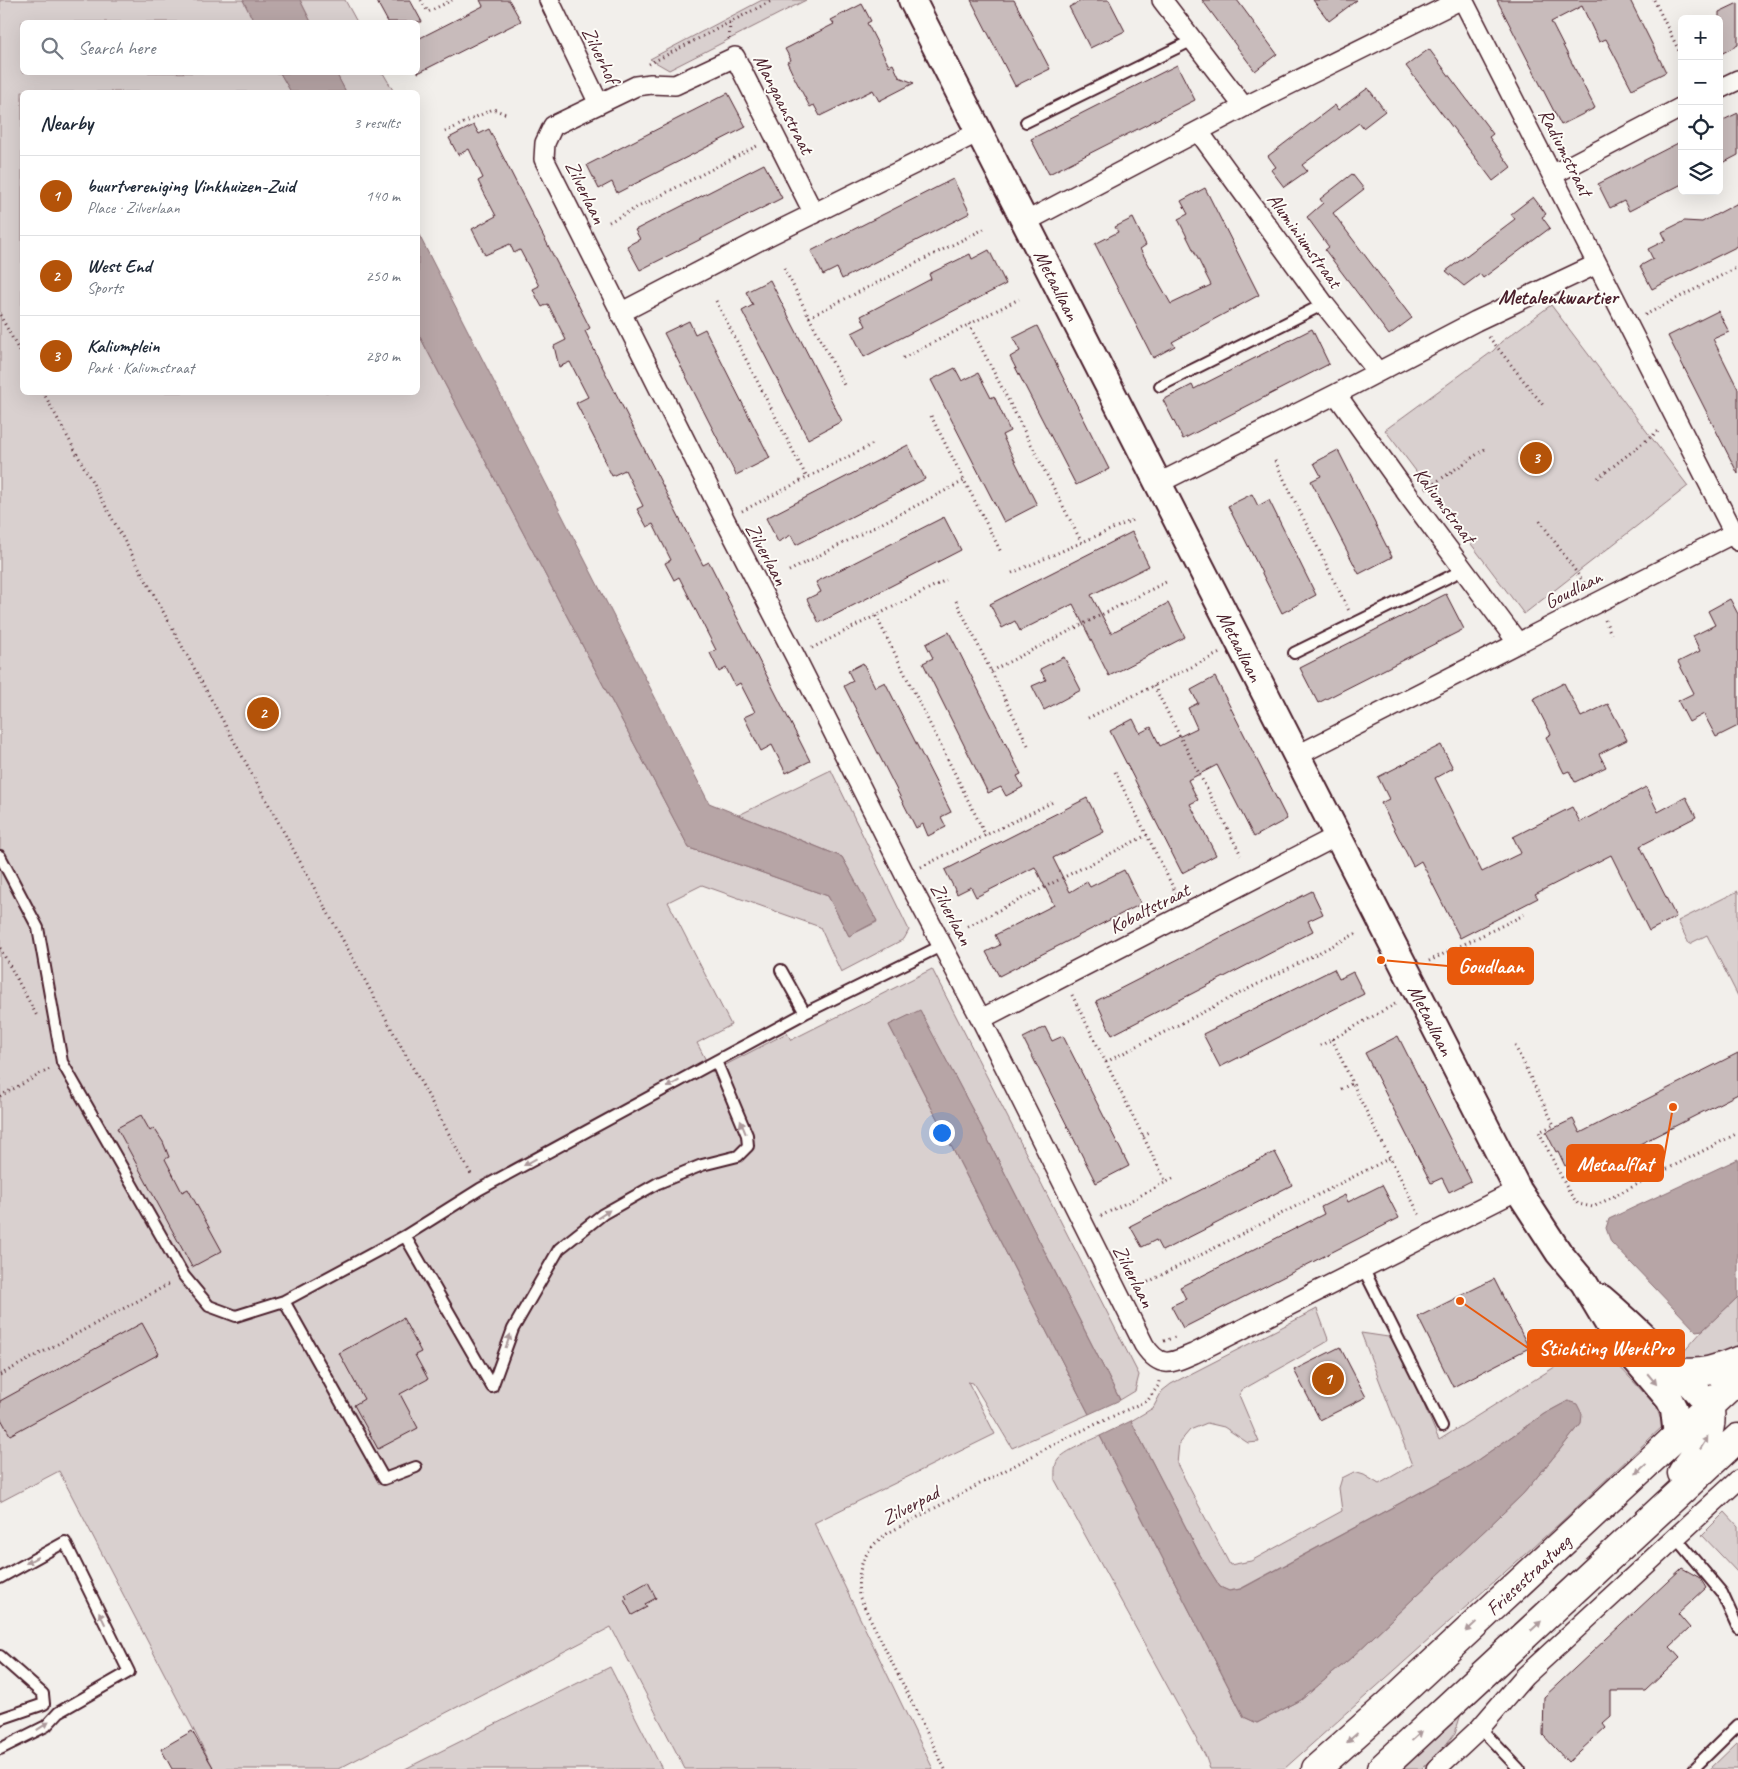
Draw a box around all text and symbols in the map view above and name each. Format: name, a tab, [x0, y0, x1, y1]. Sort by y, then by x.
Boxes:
map controls	[1678, 15, 1723, 195]
button: +	[1678, 15, 1723, 60]
search box	[20, 20, 420, 75]
street label: Zilverhof	[576, 23, 627, 91]
icon: search	[38, 34, 66, 62]
text: Search here	[78, 36, 155, 60]
street label: Mangaanstraat	[748, 50, 820, 160]
button: −	[1678, 60, 1723, 105]
street label: Radiumstraat	[1533, 104, 1600, 203]
button: locate	[1678, 105, 1723, 150]
text: Nearby	[40, 110, 93, 136]
text: 3 results	[353, 113, 400, 133]
button: layers	[1678, 150, 1723, 195]
street label: Zilverlaan	[560, 157, 612, 229]
text: buurtvereniging Vinkhuizen-Zuid	[87, 174, 295, 198]
text: 1	[52, 186, 60, 206]
text: 140 m	[366, 186, 400, 206]
street label: Aluminiumstraat	[1262, 188, 1349, 295]
text: Place · Zilverlaan	[87, 198, 180, 218]
street label: Metaallaan	[1028, 246, 1085, 326]
text: West End	[87, 254, 151, 278]
text: 2	[52, 266, 60, 286]
text: 250 m	[366, 266, 400, 286]
text: Sports	[87, 278, 123, 298]
district label: Metalenkwartier	[1498, 284, 1620, 310]
text: Kaliumplein	[87, 334, 160, 358]
text: 3	[52, 346, 60, 366]
text: 280 m	[366, 346, 400, 366]
text: Park · Kaliumstraat	[87, 358, 194, 378]
pin: 3	[1520, 439, 1552, 477]
street label: Kaliumstraat	[1408, 462, 1483, 551]
street label: Zilverlaan	[740, 519, 794, 591]
street label: Goudlaan	[1540, 564, 1607, 615]
street label: Metaallaan	[1211, 607, 1268, 687]
pin: 2	[247, 694, 279, 732]
street label: Kobaltstraat	[1105, 876, 1196, 939]
street label: Zilverlaan	[925, 879, 979, 951]
callout: Goudlaan	[1448, 948, 1533, 984]
text: Goudlaan	[1458, 953, 1525, 979]
street label: Metaallaan	[1402, 981, 1459, 1061]
one-way arrow	[665, 1080, 680, 1088]
one-way arrow	[739, 1120, 747, 1134]
your location	[929, 1120, 955, 1146]
callout: Metaalflat	[1567, 1145, 1663, 1181]
text: Metaalflat	[1577, 1151, 1656, 1177]
one-way arrow	[523, 1158, 537, 1166]
one-way arrow	[598, 1209, 611, 1219]
street label: Zilverlaan	[1107, 1241, 1160, 1313]
callout: Stichting WerkPro	[1528, 1330, 1684, 1366]
one-way arrow	[504, 1333, 512, 1348]
text: Stichting WerkPro	[1538, 1335, 1675, 1361]
pin: 1	[1312, 1360, 1344, 1398]
one-way arrow	[1647, 1373, 1658, 1386]
one-way arrow	[1699, 1436, 1708, 1449]
one-way arrow	[1636, 1463, 1648, 1475]
street label: Zilverpad	[877, 1478, 946, 1531]
street label: Friesestraatweg	[1480, 1528, 1578, 1621]
one-way arrow	[25, 1556, 40, 1564]
one-way arrow	[98, 1611, 106, 1625]
one-way arrow	[1530, 1620, 1542, 1632]
one-way arrow	[1465, 1621, 1477, 1633]
one-way arrow	[36, 1722, 50, 1731]
one-way arrow	[1410, 1730, 1422, 1742]
one-way arrow	[1346, 1732, 1358, 1744]

